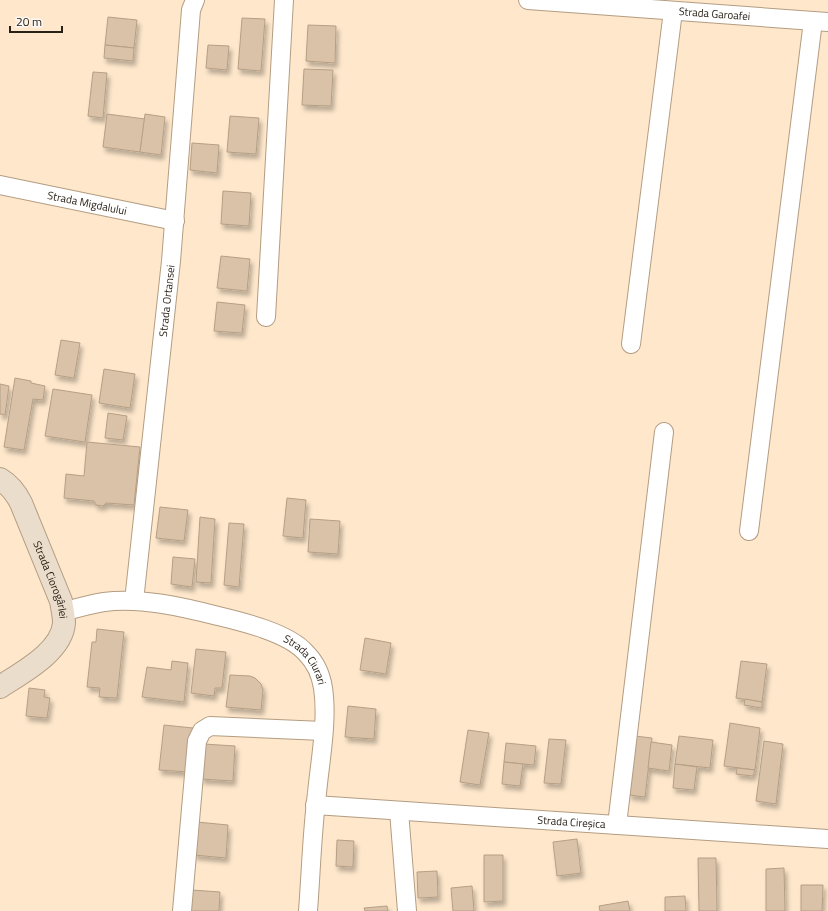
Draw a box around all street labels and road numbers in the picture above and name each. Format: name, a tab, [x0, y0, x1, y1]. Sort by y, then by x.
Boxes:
street label: Strada Garoafei	[678, 3, 751, 24]
street label: Strada Migdalului	[46, 187, 128, 219]
street label: Strada Ortansei	[155, 264, 179, 338]
street label: Strada Ciorogârlei	[29, 539, 72, 619]
street label: Strada Ciurari	[281, 630, 330, 686]
street label: Strada Cireșica	[537, 812, 607, 832]

